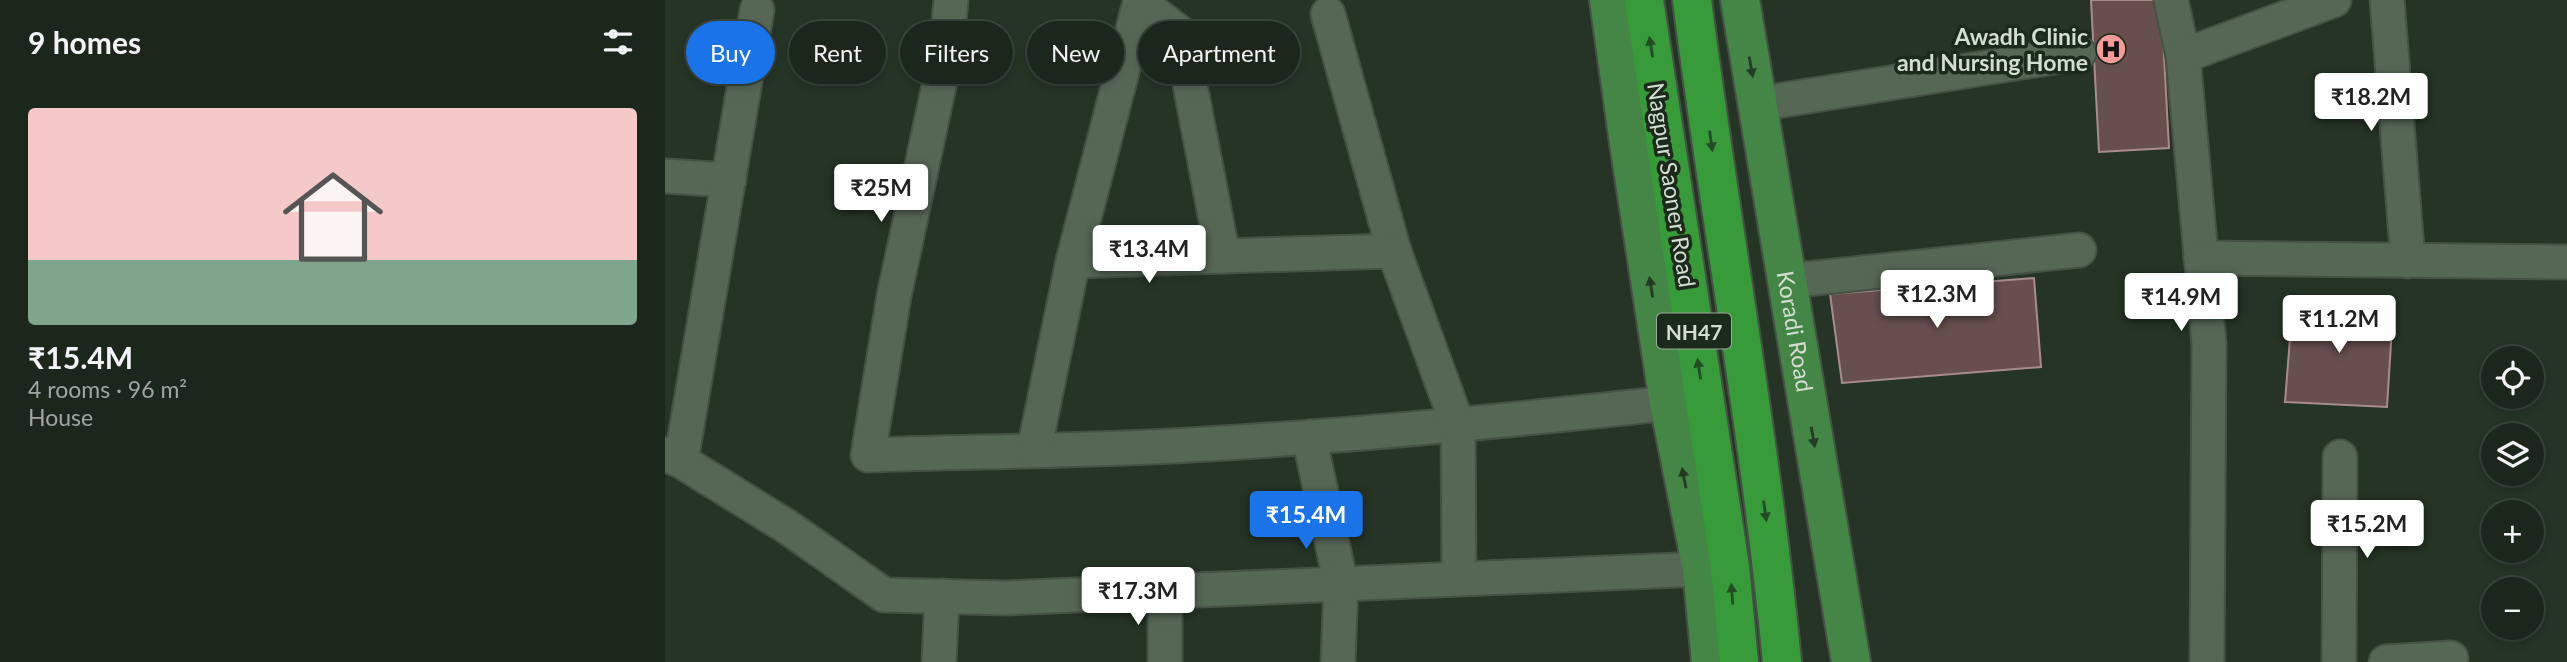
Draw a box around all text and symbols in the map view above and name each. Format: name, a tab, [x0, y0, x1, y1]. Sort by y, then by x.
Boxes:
chip: Buy	[686, 21, 775, 84]
chip: Rent	[789, 21, 886, 84]
chip: Filters	[900, 21, 1013, 84]
chip: New	[1027, 21, 1124, 84]
chip: Apartment	[1138, 21, 1300, 84]
place label: Awadh Clinic and Nursing Home	[1897, 22, 2088, 76]
icon: filters	[599, 23, 637, 61]
text: 9 homes	[28, 24, 141, 60]
hospital icon: Awadh Clinic and Nursing Home	[2094, 32, 2128, 66]
one-way arrow	[1646, 36, 1657, 58]
one-way arrow	[1746, 56, 1757, 78]
pin: ₹18.2M	[2314, 74, 2428, 133]
street label: Nagpur Saoner Road	[1642, 81, 1702, 289]
text: ₹18.2M	[2331, 82, 2411, 110]
one-way arrow	[1706, 130, 1717, 152]
icon: home	[270, 154, 396, 280]
pin: ₹25M	[840, 164, 922, 224]
text: ₹25M	[850, 173, 912, 201]
pin: ₹13.4M	[1092, 226, 1206, 285]
text: ₹13.4M	[1109, 234, 1189, 262]
street label: Koradi Road	[1772, 269, 1819, 394]
pin: ₹12.3M	[1880, 270, 1994, 330]
pin: ₹14.9M	[2124, 274, 2238, 333]
one-way arrow	[1645, 276, 1656, 298]
text: ₹12.3M	[1897, 279, 1977, 307]
text: ₹14.9M	[2141, 282, 2221, 310]
pin: ₹11.2M	[2282, 296, 2396, 355]
text: ₹11.2M	[2299, 304, 2379, 332]
road number: NH47	[1657, 314, 1731, 348]
text: ₹15.4M	[28, 339, 133, 375]
map controls	[2481, 346, 2544, 640]
button: locate	[2481, 346, 2544, 409]
one-way arrow	[1694, 358, 1705, 380]
text: 4 rooms · 96 m²	[28, 375, 187, 403]
text: House	[28, 403, 93, 431]
button: layers	[2481, 423, 2544, 486]
one-way arrow	[1808, 426, 1819, 448]
one-way arrow	[1678, 467, 1689, 489]
pin: ₹15.4M	[1249, 491, 1363, 551]
text: ₹15.4M	[1266, 500, 1346, 528]
one-way arrow	[1760, 500, 1771, 522]
pin: ₹15.2M	[2310, 500, 2424, 560]
button: +	[2481, 500, 2544, 563]
text: ₹15.2M	[2327, 509, 2407, 537]
pin: ₹17.3M	[1081, 568, 1195, 627]
text: ₹17.3M	[1098, 576, 1178, 604]
button: −	[2481, 577, 2544, 640]
one-way arrow	[1726, 583, 1737, 605]

